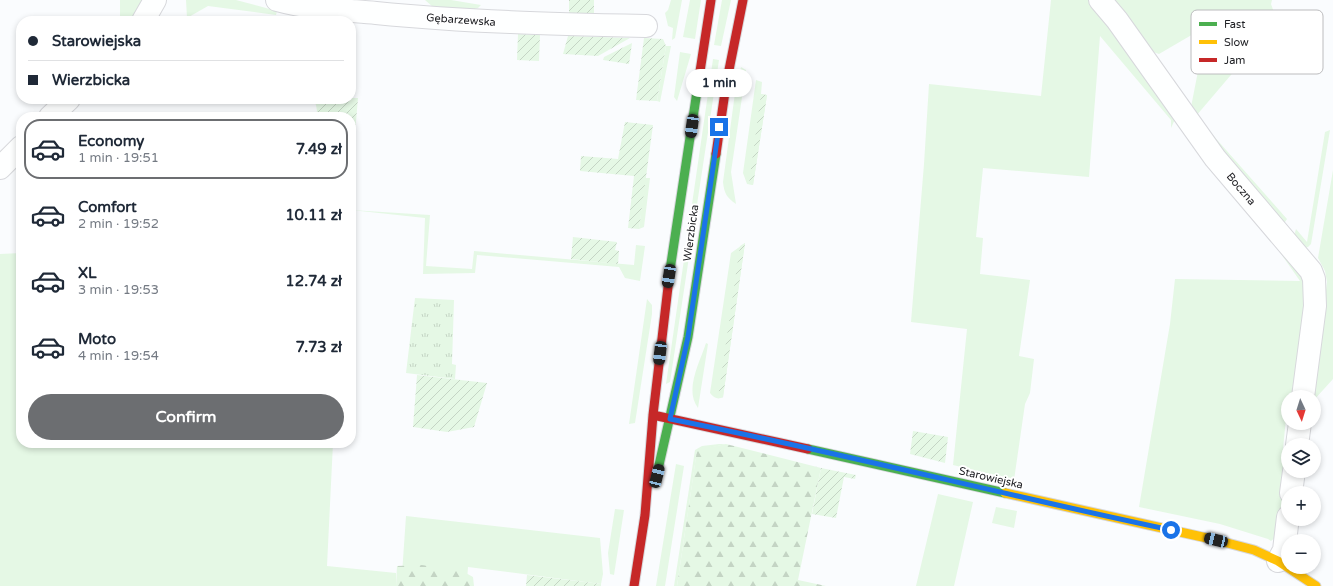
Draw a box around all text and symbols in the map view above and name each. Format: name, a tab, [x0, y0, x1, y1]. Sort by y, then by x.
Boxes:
legend	[1191, 10, 1323, 74]
street label: Gębarzewska	[426, 11, 496, 29]
text: Fast	[1224, 18, 1245, 31]
text: Starowiejska	[52, 32, 141, 50]
text: Slow	[1224, 36, 1249, 49]
text: Jam	[1224, 54, 1245, 67]
callout: 1 min	[686, 69, 752, 97]
text: Wierzbicka	[52, 71, 130, 89]
text: 1 min	[702, 75, 736, 91]
car	[684, 113, 700, 139]
route end	[710, 118, 728, 136]
icon: car	[30, 131, 66, 167]
text: Economy	[78, 132, 144, 150]
text: 7.49 zł	[296, 140, 342, 158]
text: 1 min · 19:51	[78, 150, 159, 166]
street label: Boczna	[1224, 170, 1258, 208]
icon: car	[30, 197, 66, 233]
text: Comfort	[78, 198, 137, 216]
street label: Wierzbicka	[681, 204, 701, 262]
text: 10.11 zł	[285, 206, 342, 224]
text: 2 min · 19:52	[78, 216, 159, 232]
icon: car	[30, 263, 66, 299]
car	[661, 263, 677, 289]
text: XL	[78, 264, 97, 282]
text: 12.74 zł	[285, 272, 342, 290]
text: 3 min · 19:53	[78, 282, 159, 298]
icon: car	[30, 329, 66, 365]
text: Moto	[78, 330, 116, 348]
text: 7.73 zł	[295, 338, 342, 356]
car	[653, 340, 667, 366]
text: 4 min · 19:54	[78, 348, 159, 364]
north arrow	[1281, 390, 1321, 430]
map controls	[1281, 390, 1321, 574]
button: Confirm	[28, 394, 344, 440]
button: layers	[1281, 438, 1321, 478]
car	[648, 463, 666, 489]
street label: Starowiejska	[958, 464, 1024, 492]
button: +	[1281, 486, 1321, 526]
route start	[1162, 521, 1180, 539]
car	[1203, 531, 1229, 549]
button: −	[1281, 534, 1321, 574]

